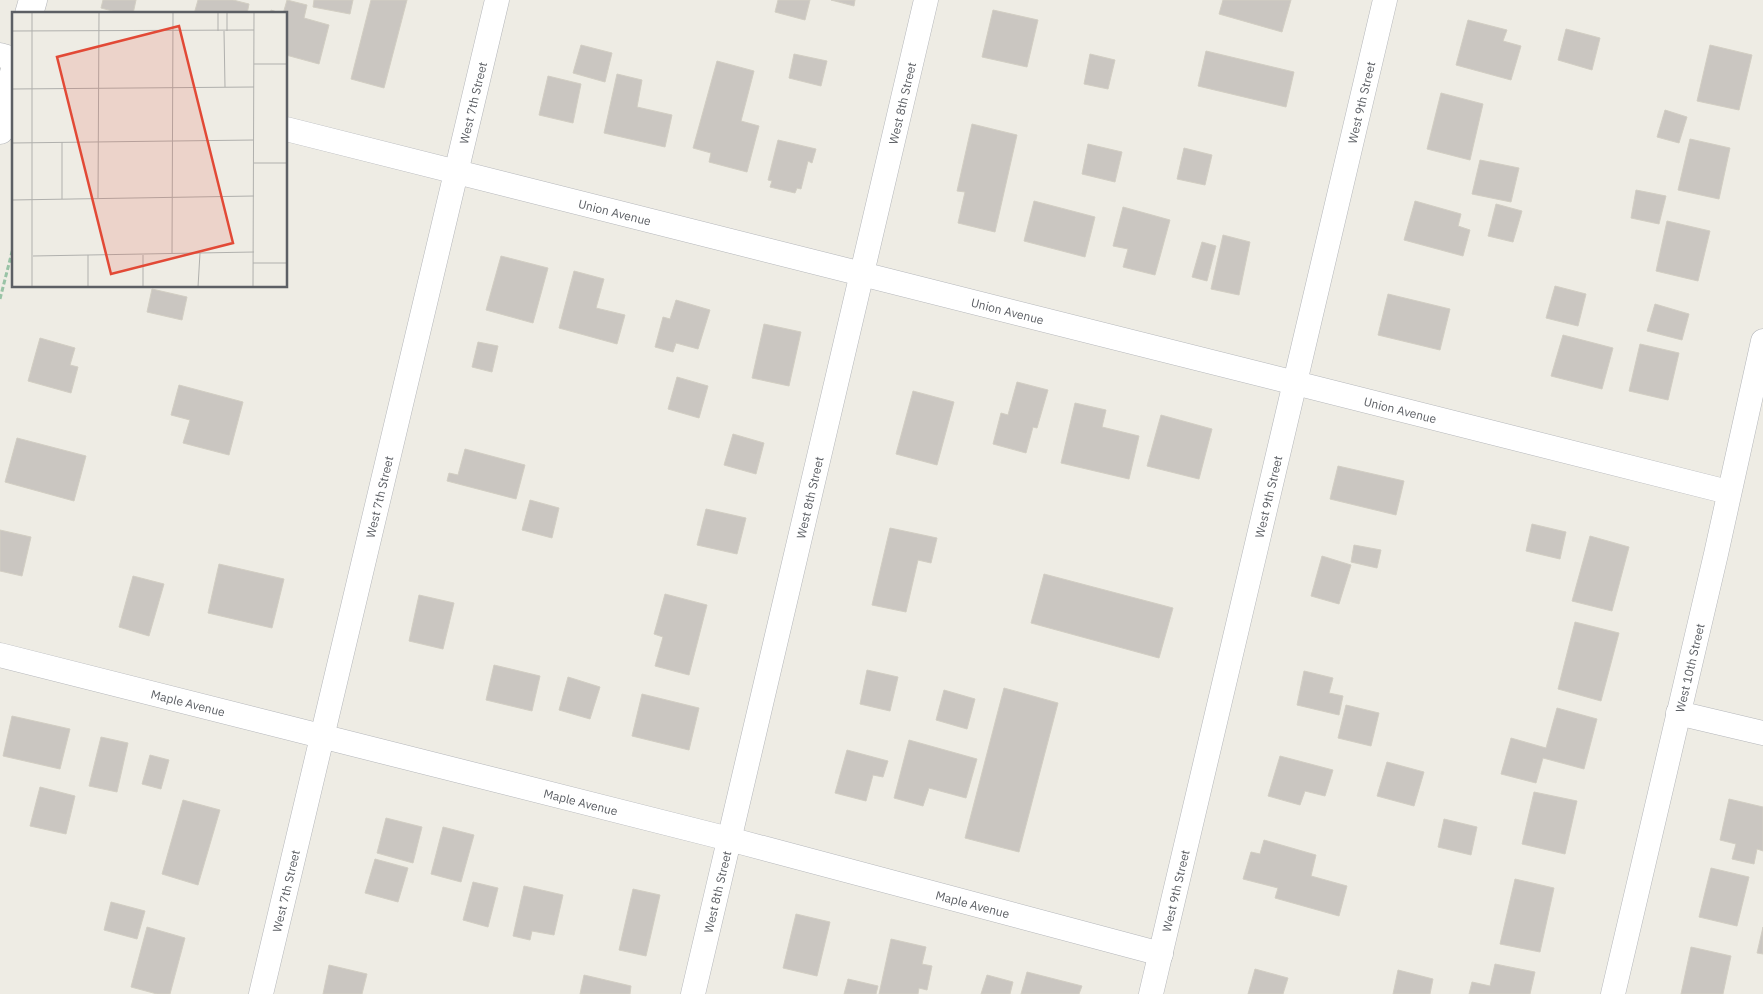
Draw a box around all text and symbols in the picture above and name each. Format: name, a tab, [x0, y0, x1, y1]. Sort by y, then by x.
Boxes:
inset map	[12, 12, 288, 288]
street label: West 7th Street	[456, 60, 490, 145]
street label: West 9th Street	[1344, 60, 1378, 145]
street label: West 8th Street	[885, 61, 919, 146]
street label: Union Avenue	[577, 195, 653, 228]
street label: Union Avenue	[970, 294, 1046, 327]
street label: Union Avenue	[1362, 393, 1439, 426]
street label: West 7th Street	[362, 454, 396, 539]
street label: West 9th Street	[1251, 454, 1285, 539]
street label: West 8th Street	[793, 455, 826, 540]
street label: West 10th Street	[1672, 622, 1707, 714]
street label: Maple Avenue	[149, 686, 227, 719]
street label: Maple Avenue	[542, 785, 620, 818]
street label: West 7th Street	[268, 848, 302, 933]
street label: West 9th Street	[1158, 848, 1192, 933]
street label: West 8th Street	[700, 849, 734, 934]
street label: Maple Avenue	[934, 887, 1012, 921]

